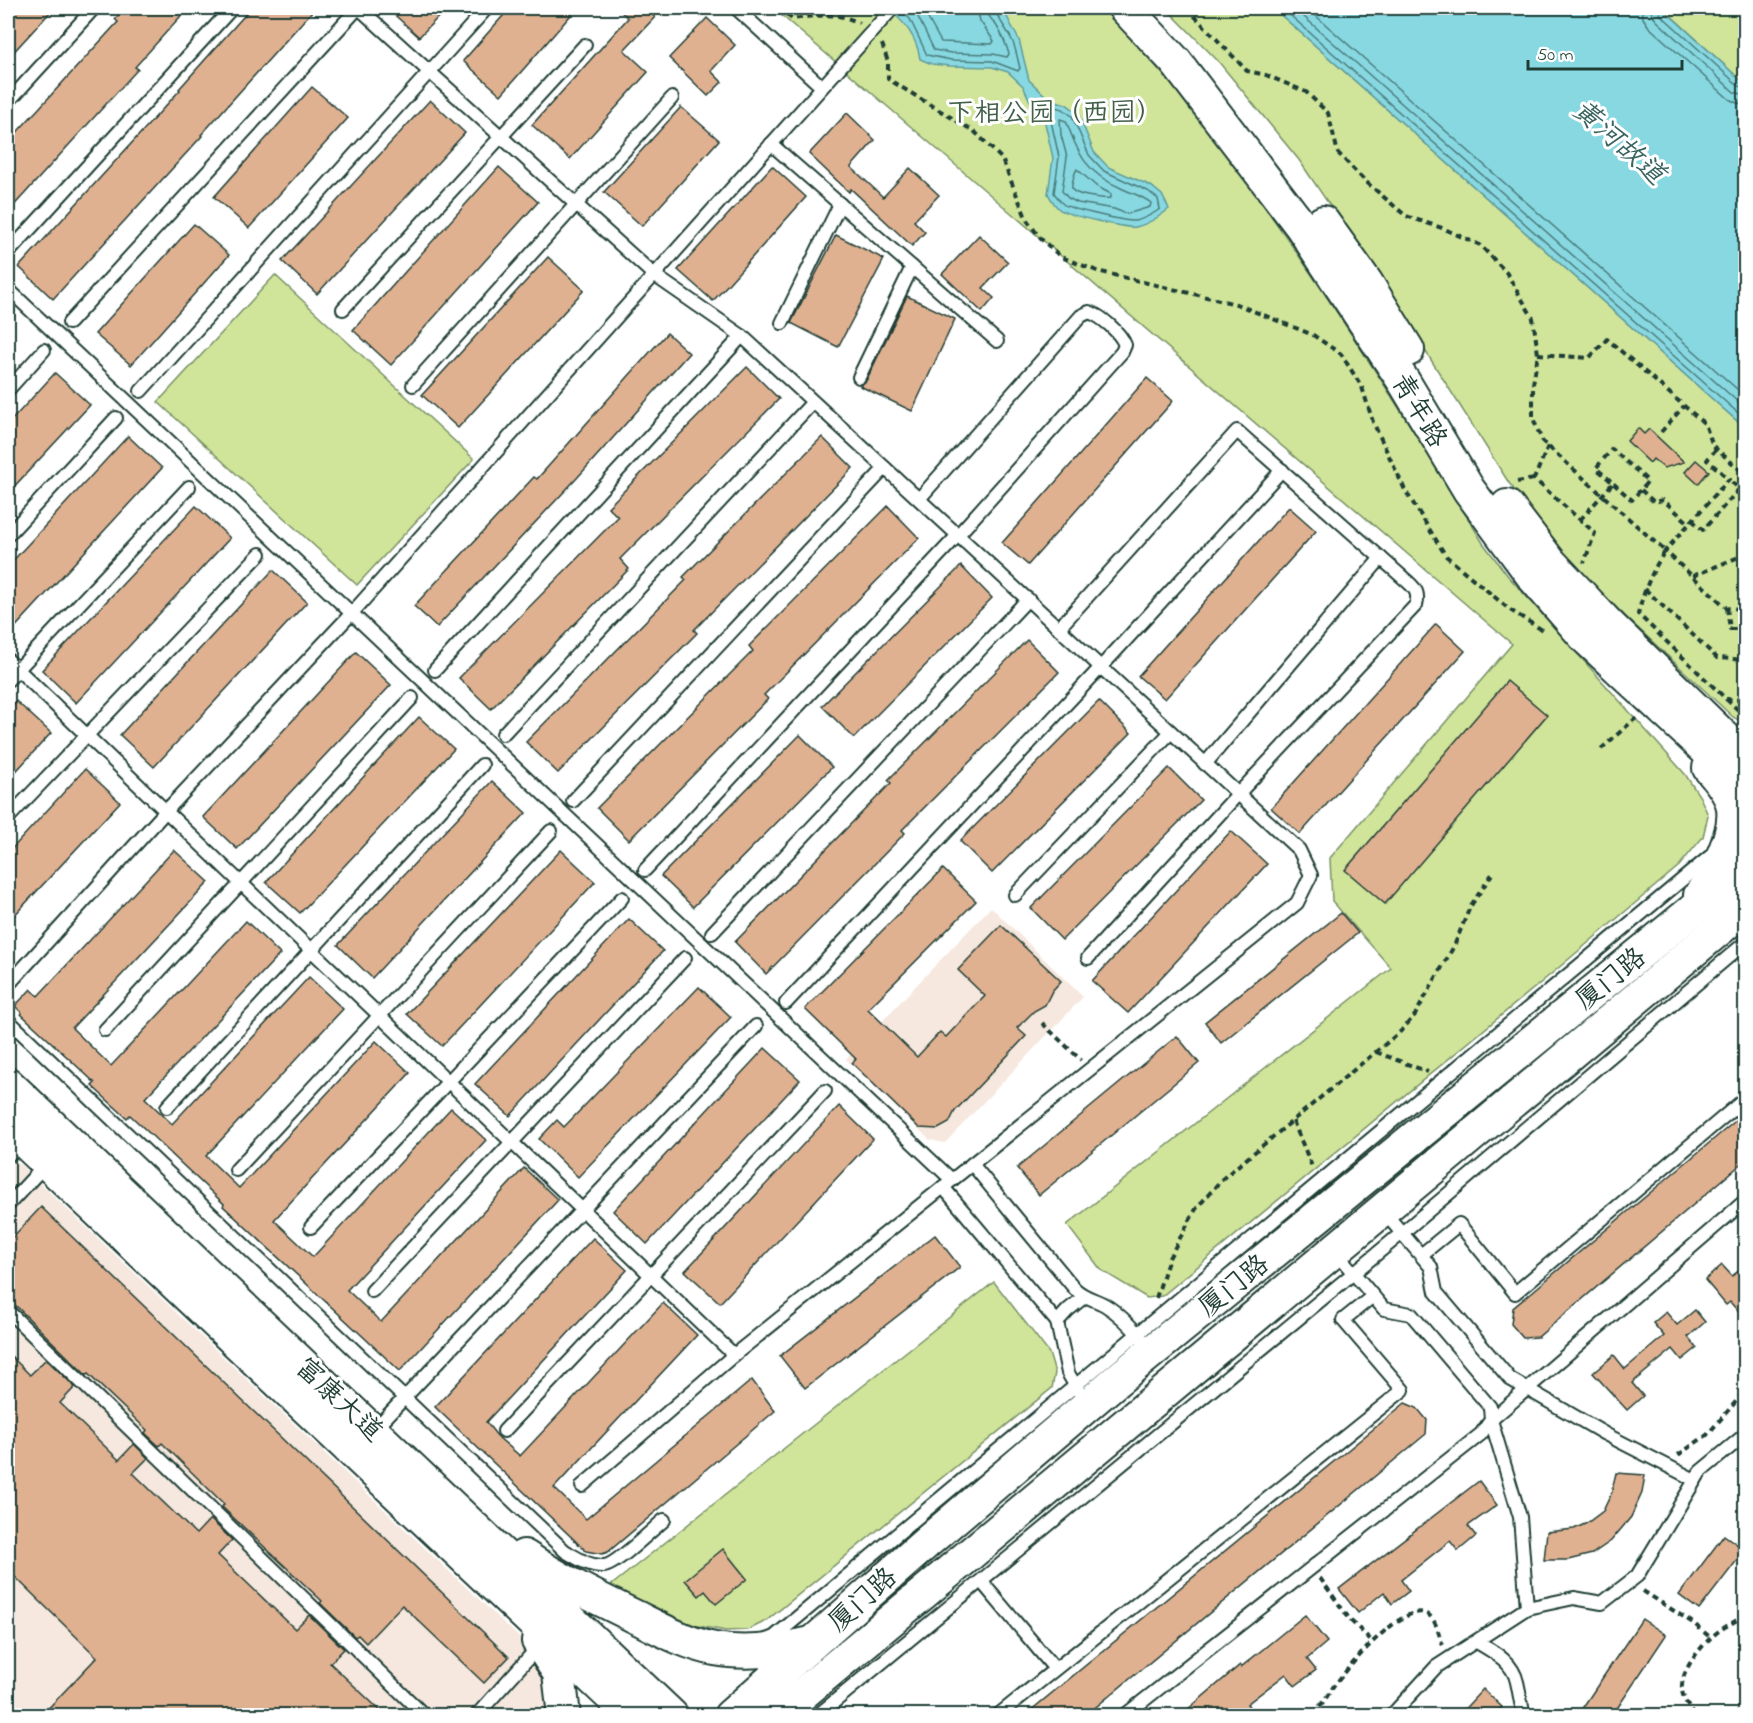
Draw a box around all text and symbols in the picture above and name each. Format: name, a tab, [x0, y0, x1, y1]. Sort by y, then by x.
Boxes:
scale bar	[1528, 33, 1682, 71]
text: 50 m	[1537, 43, 1574, 69]
water label: 黄河故道	[1562, 91, 1675, 197]
park label: 下相公园（西园）	[947, 95, 1163, 134]
street label: 青年路	[1380, 367, 1455, 456]
street label: 厦门路	[1568, 939, 1655, 1021]
street label: 厦门路	[1191, 1246, 1278, 1328]
street label: 富康大道	[286, 1350, 391, 1452]
street label: 厦门路	[821, 1559, 907, 1642]

